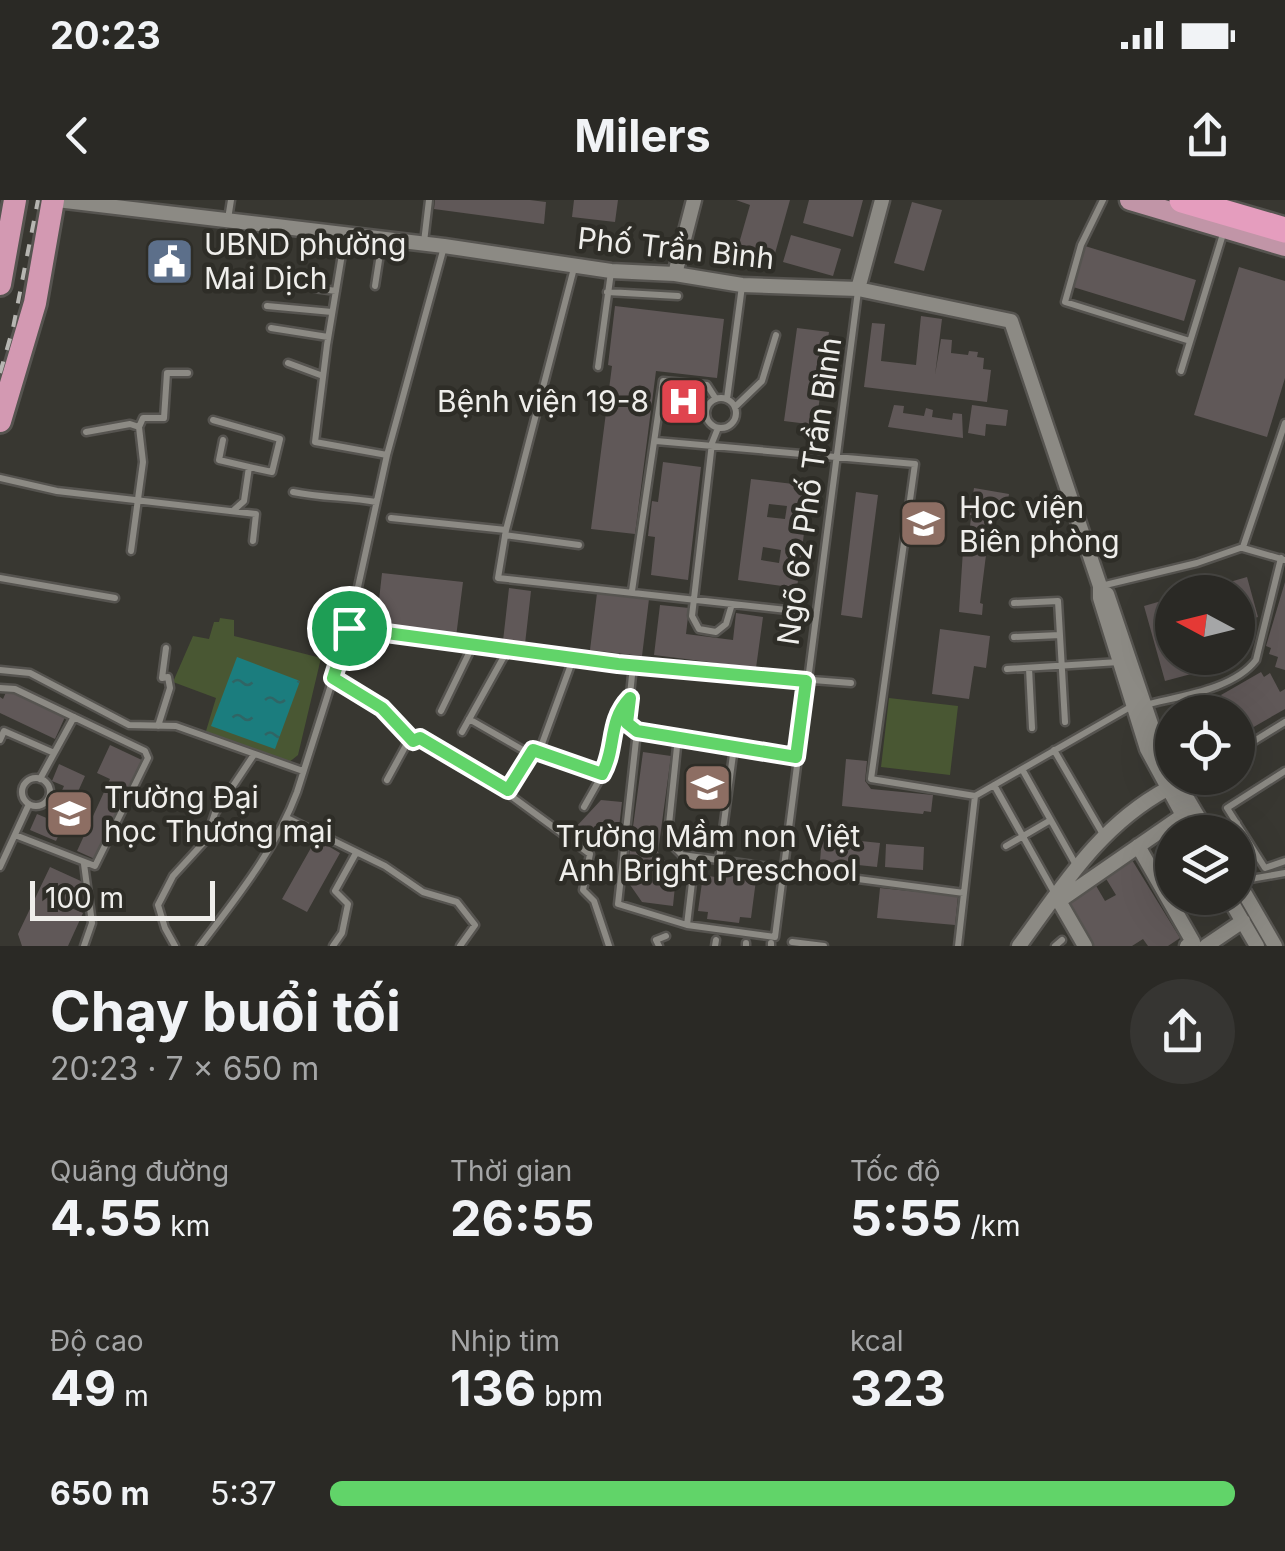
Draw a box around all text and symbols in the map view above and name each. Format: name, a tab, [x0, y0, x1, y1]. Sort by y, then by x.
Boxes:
text: 20:23	[50, 12, 161, 58]
icon: back	[50, 108, 105, 163]
text: Milers	[574, 108, 711, 163]
icon: share	[1180, 108, 1235, 163]
street label: Phố Trần Bình	[576, 220, 776, 276]
place label: UBND phường Mai Dịch	[204, 226, 406, 296]
public building icon: UBND phường Mai Dịch	[143, 235, 195, 287]
street label: Ngõ 62 Phố Trần Bình	[770, 335, 848, 647]
hospital icon: Bệnh viện 19-8	[658, 375, 710, 427]
place label: Bệnh viện 19-8	[437, 383, 649, 419]
place label: Học viện Biên phòng	[959, 489, 1120, 559]
school or university icon: Học viện Biên phòng	[898, 498, 950, 550]
north arrow	[1155, 575, 1255, 675]
map controls	[1155, 575, 1255, 915]
pin	[307, 586, 392, 671]
icon: arrive	[322, 601, 377, 656]
button: locate	[1155, 695, 1255, 795]
school or university icon: Trường Mầm non Việt Anh Bright Preschool	[682, 761, 734, 813]
place label: Trường Đại học Thương mại	[104, 779, 333, 849]
school or university icon: Trường Đại học Thương mại	[43, 788, 95, 840]
button: layers	[1155, 815, 1255, 915]
place label: Trường Mầm non Việt Anh Bright Preschool	[556, 818, 861, 888]
scale bar	[30, 876, 215, 920]
text: 100 m	[45, 881, 124, 915]
text: Chạy buổi tối	[50, 978, 401, 1044]
button: share	[1130, 979, 1235, 1084]
text: 20:23 · 7 × 650 m	[50, 1049, 319, 1088]
text: Quãng đường	[50, 1154, 229, 1188]
text: Thời gian	[450, 1154, 572, 1188]
text: Tốc độ	[850, 1154, 940, 1188]
text: 4.55	[50, 1188, 162, 1248]
text: 26:55	[450, 1188, 595, 1248]
text: 5:55	[850, 1188, 963, 1248]
text: km	[162, 1209, 210, 1243]
text: /km	[963, 1209, 1020, 1243]
text: Độ cao	[50, 1324, 144, 1358]
text: Nhịp tim	[450, 1324, 560, 1358]
text: kcal	[850, 1324, 904, 1358]
text: 49	[50, 1358, 116, 1418]
text: 136	[450, 1358, 536, 1418]
text: 323	[850, 1358, 946, 1418]
text: m	[116, 1379, 149, 1413]
text: bpm	[536, 1379, 603, 1413]
text: 650 m	[50, 1474, 150, 1513]
text: 5:37	[210, 1474, 277, 1513]

